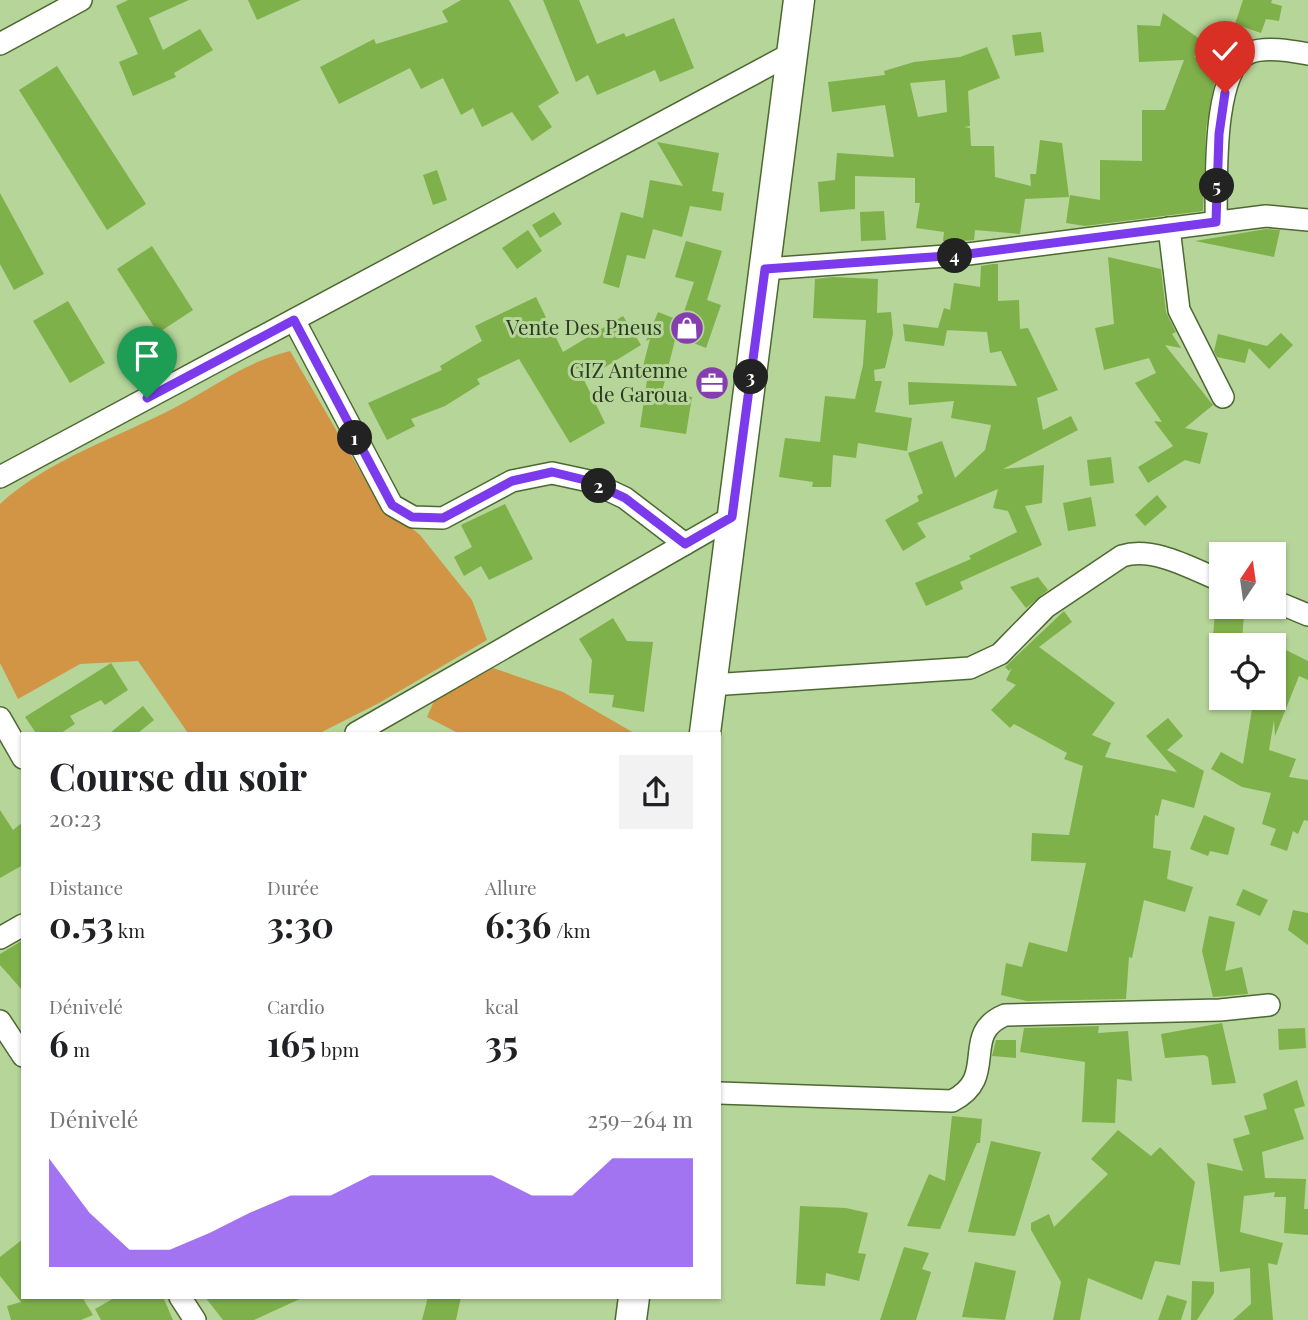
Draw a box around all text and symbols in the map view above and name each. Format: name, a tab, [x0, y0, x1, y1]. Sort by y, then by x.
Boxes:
pin	[1195, 21, 1255, 93]
icon: check	[1206, 32, 1244, 70]
pin: 5	[1200, 168, 1234, 204]
text: 5	[1212, 172, 1221, 198]
pin: 4	[937, 238, 972, 274]
text: 4	[949, 242, 960, 268]
shop icon: Vente Des Pneus	[668, 309, 706, 347]
place label: Vente Des Pneus	[505, 312, 662, 340]
pin	[117, 326, 177, 398]
icon: arrive	[128, 337, 166, 375]
place label: GIZ Antenne de Garoua	[570, 355, 689, 407]
pin: 3	[734, 360, 768, 394]
text: 3	[746, 363, 755, 389]
office icon: GIZ Antenne de Garoua	[693, 364, 731, 402]
pin: 1	[338, 420, 372, 456]
text: 1	[351, 424, 358, 450]
pin: 2	[582, 468, 616, 504]
text: 2	[594, 472, 603, 498]
north arrow	[1209, 542, 1286, 620]
map controls	[1209, 542, 1286, 710]
button: locate	[1209, 633, 1286, 710]
text: Course du soir	[49, 750, 307, 801]
button: share	[619, 755, 693, 829]
text: 20:23	[49, 802, 101, 833]
text: Distance	[49, 874, 123, 900]
text: Durée	[267, 874, 319, 900]
text: Allure	[485, 874, 537, 900]
text: 0.53	[49, 900, 114, 947]
text: 3:30	[267, 900, 334, 947]
text: 6:36	[485, 900, 552, 947]
text: km	[114, 917, 145, 943]
text: /km	[552, 917, 591, 943]
text: Dénivelé	[49, 993, 123, 1019]
text: Cardio	[267, 993, 325, 1019]
text: kcal	[485, 993, 519, 1019]
text: 6	[49, 1019, 69, 1066]
text: 165	[267, 1019, 316, 1066]
text: 35	[485, 1019, 518, 1066]
text: m	[69, 1036, 90, 1062]
text: bpm	[316, 1036, 359, 1062]
text: Dénivelé	[49, 1103, 138, 1134]
text: 259–264 m	[587, 1103, 693, 1134]

